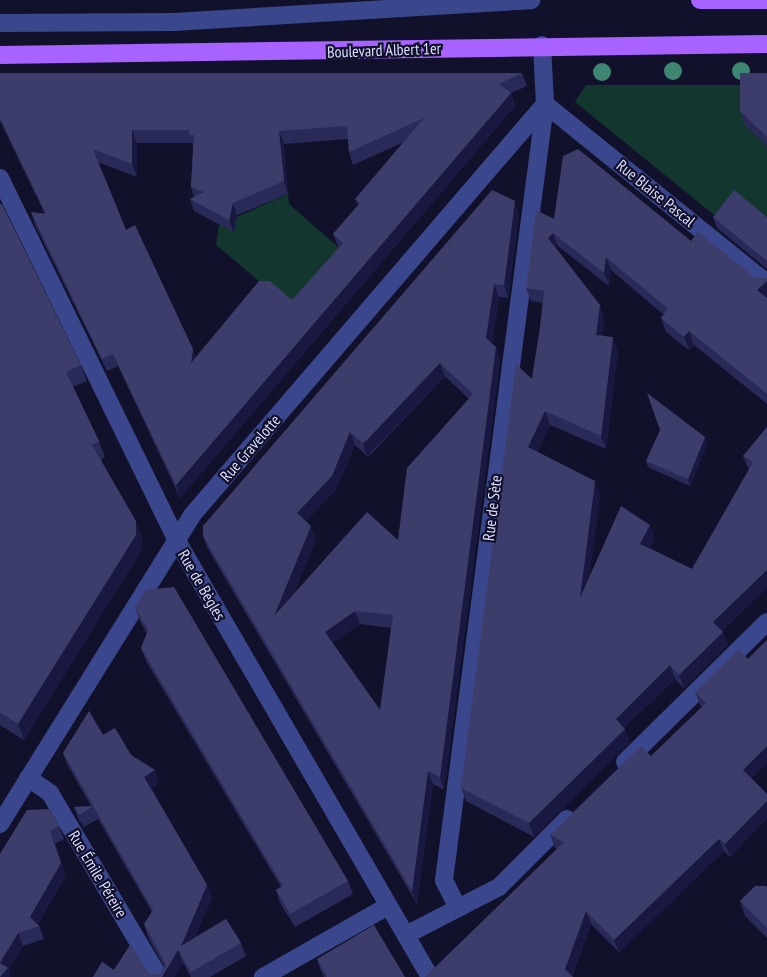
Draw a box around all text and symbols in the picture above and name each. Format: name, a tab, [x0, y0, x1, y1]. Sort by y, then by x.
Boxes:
street label: Boulevard Albert 1er	[327, 38, 441, 62]
street label: Rue Blaise Pascal	[613, 155, 699, 231]
street label: Rue Gravelotte	[216, 411, 284, 485]
street label: Rue de Sète	[478, 474, 506, 542]
street label: Rue de Bègles	[174, 546, 230, 624]
street label: Rue Émile Péreire	[65, 827, 131, 921]

